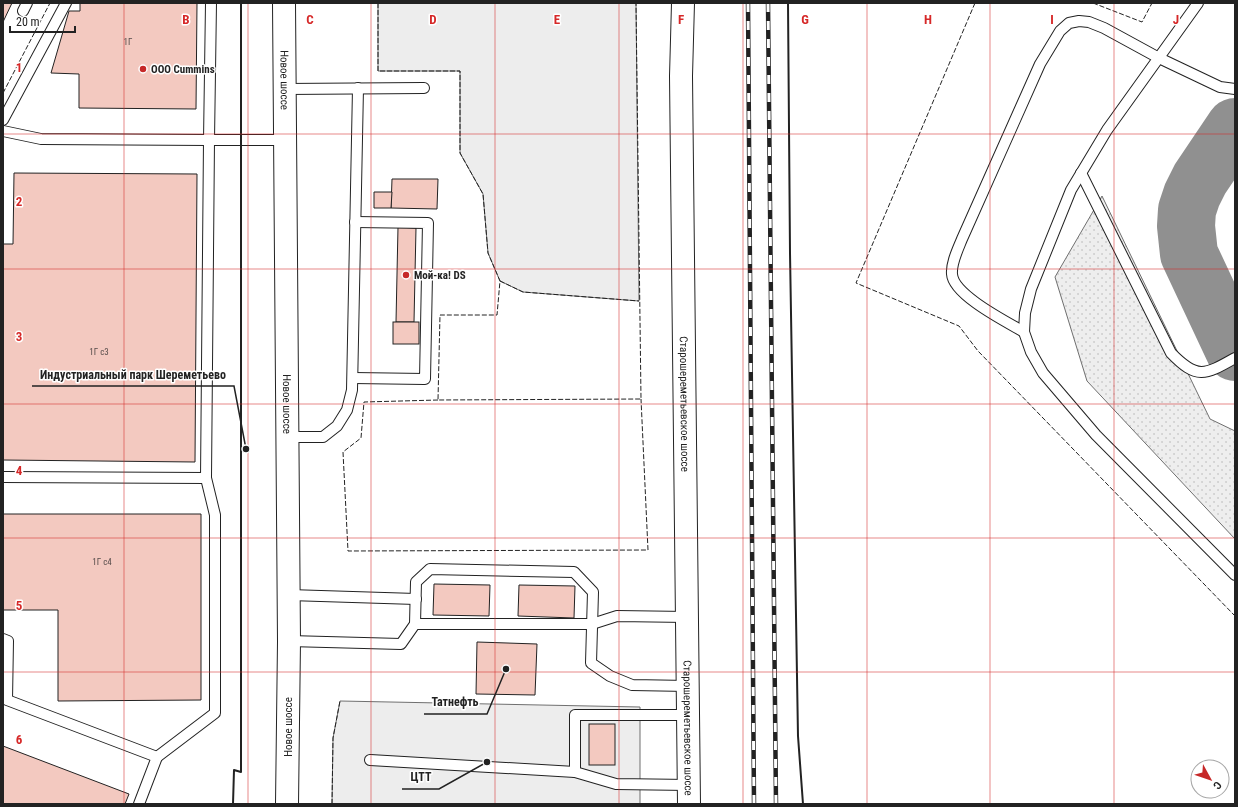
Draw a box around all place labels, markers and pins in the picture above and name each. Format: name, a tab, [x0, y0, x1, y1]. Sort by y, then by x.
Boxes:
place label: OOO Cummins	[151, 63, 215, 76]
marker: OOO Cummins	[138, 64, 148, 74]
place label: Мой-ка! DS	[414, 269, 466, 282]
marker: Мой-ка! DS	[401, 270, 411, 280]
callout: Индустриальный парк Шереметьево	[32, 362, 234, 386]
callout: Татнефть	[424, 690, 487, 714]
callout: ЦТТ	[402, 765, 439, 789]

